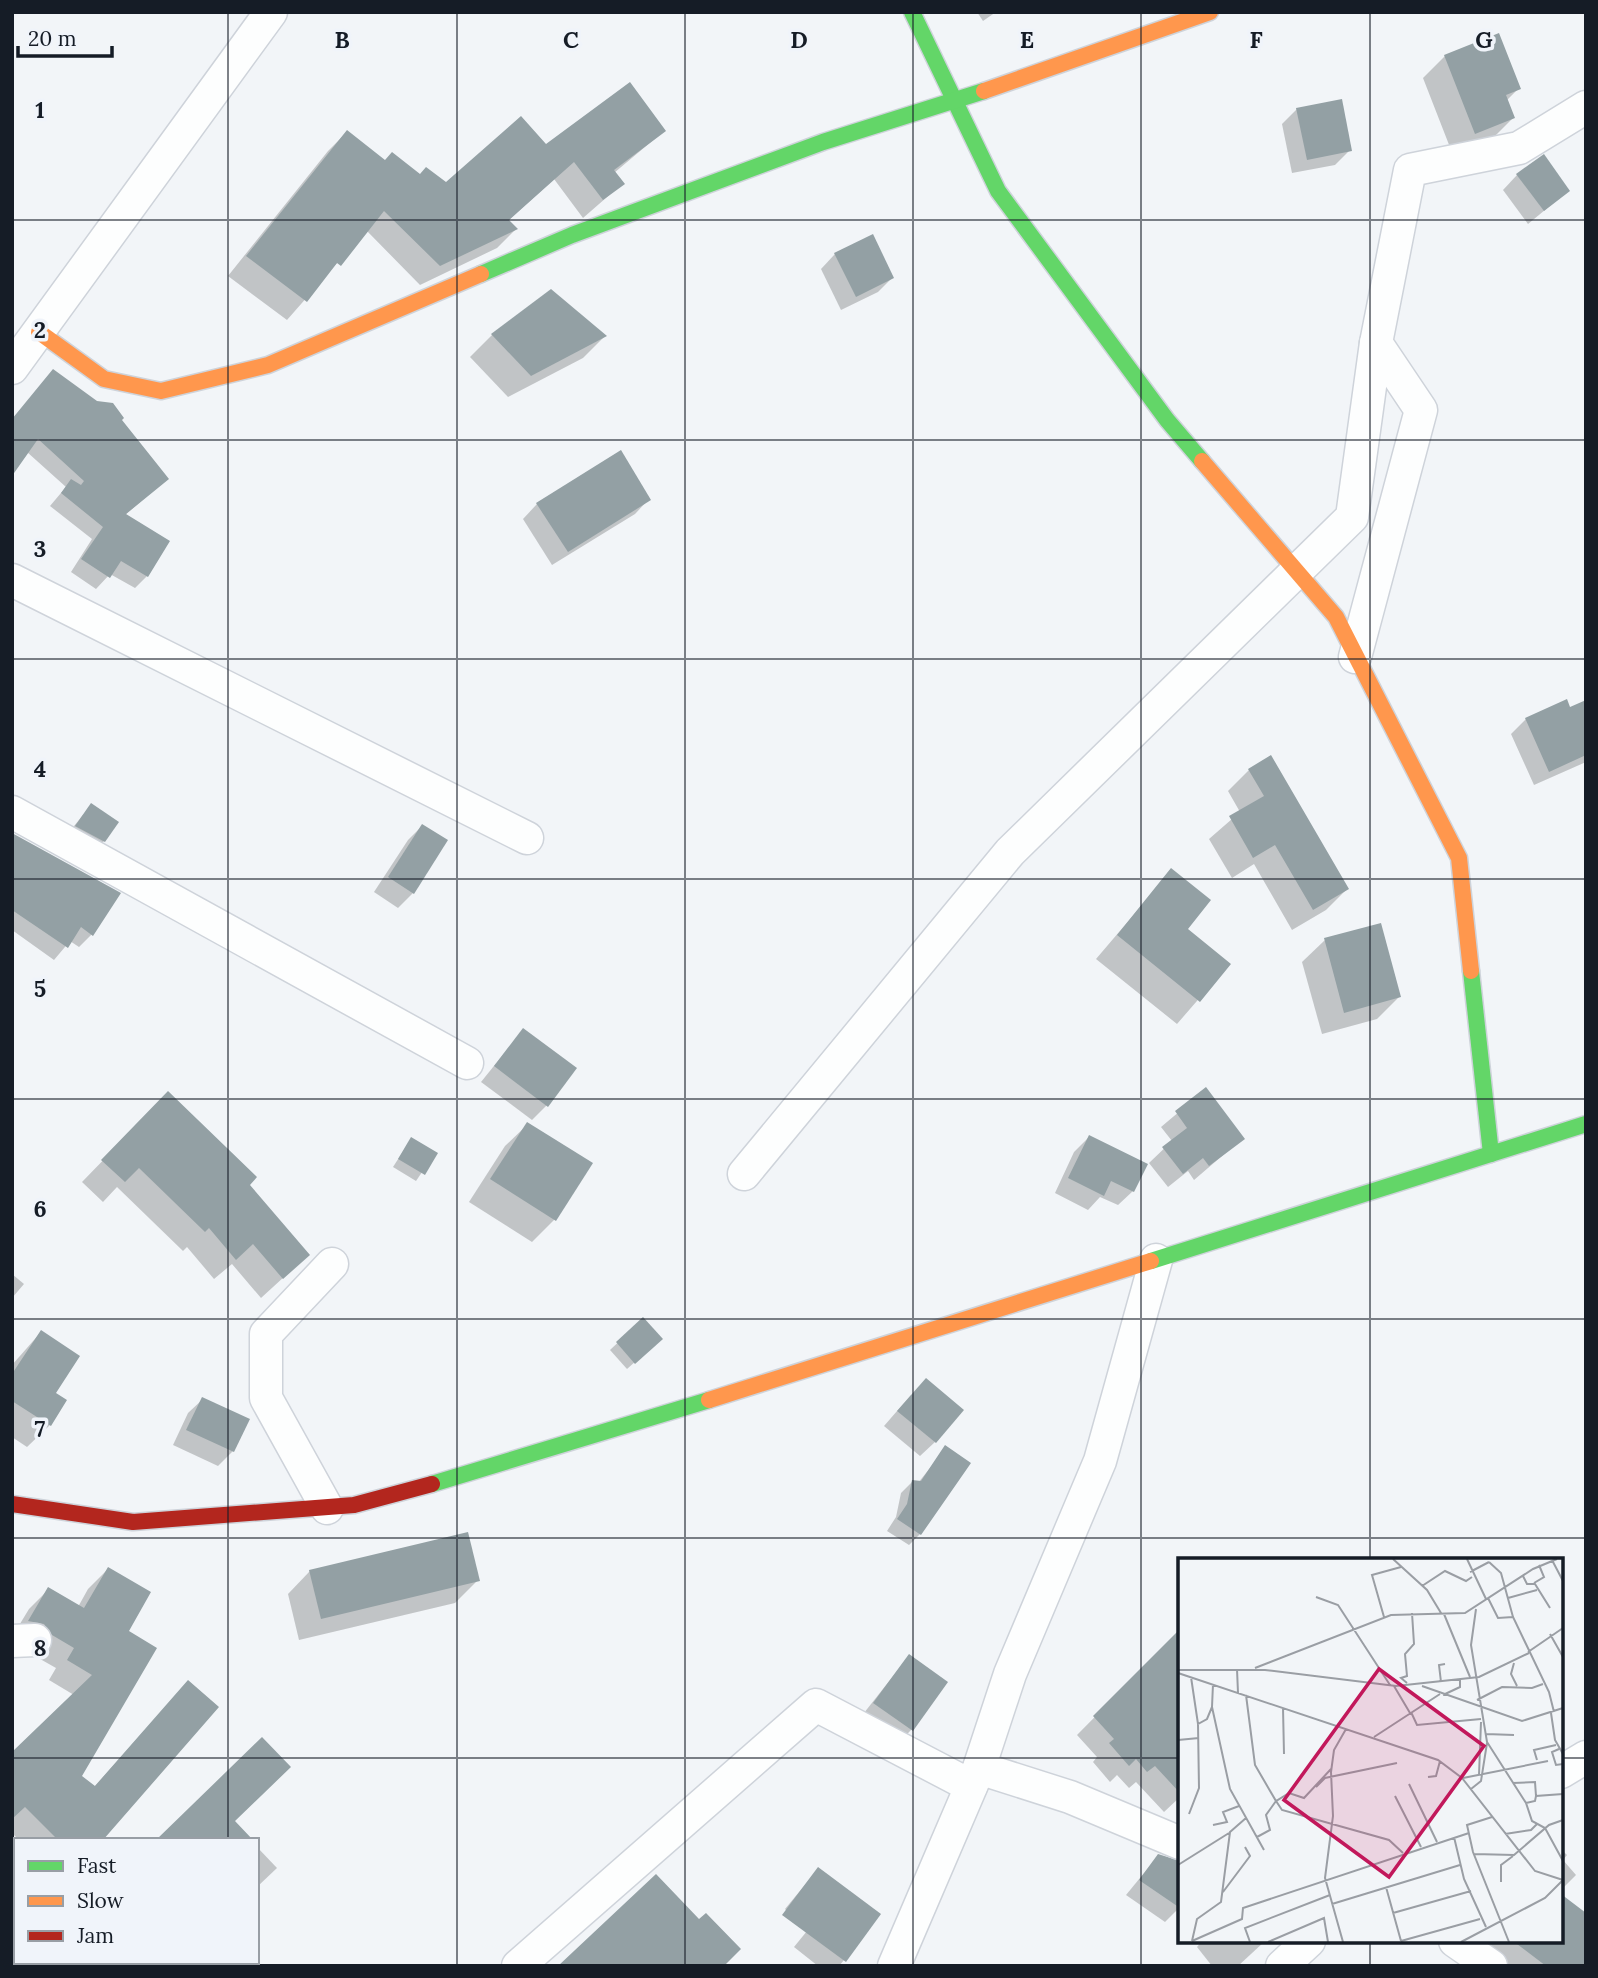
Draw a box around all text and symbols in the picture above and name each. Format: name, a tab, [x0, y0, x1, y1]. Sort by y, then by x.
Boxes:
scale bar	[18, 14, 112, 58]
text: 20 m	[28, 25, 77, 52]
text: B	[334, 25, 350, 54]
text: C	[563, 25, 579, 54]
text: D	[790, 25, 808, 54]
text: E	[1020, 25, 1034, 54]
text: F	[1249, 25, 1263, 54]
text: G	[1475, 25, 1493, 54]
text: 1	[35, 95, 45, 124]
text: 2	[34, 315, 46, 344]
text: 3	[34, 534, 46, 563]
text: 4	[34, 754, 46, 783]
text: 5	[34, 974, 46, 1003]
text: 6	[33, 1194, 47, 1223]
text: 7	[35, 1414, 46, 1443]
inset map	[1178, 1558, 1563, 1943]
text: 8	[33, 1633, 47, 1662]
legend	[14, 1838, 259, 1964]
text: Fast	[77, 1852, 117, 1879]
text: Slow	[77, 1887, 124, 1914]
text: Jam	[76, 1922, 114, 1949]

